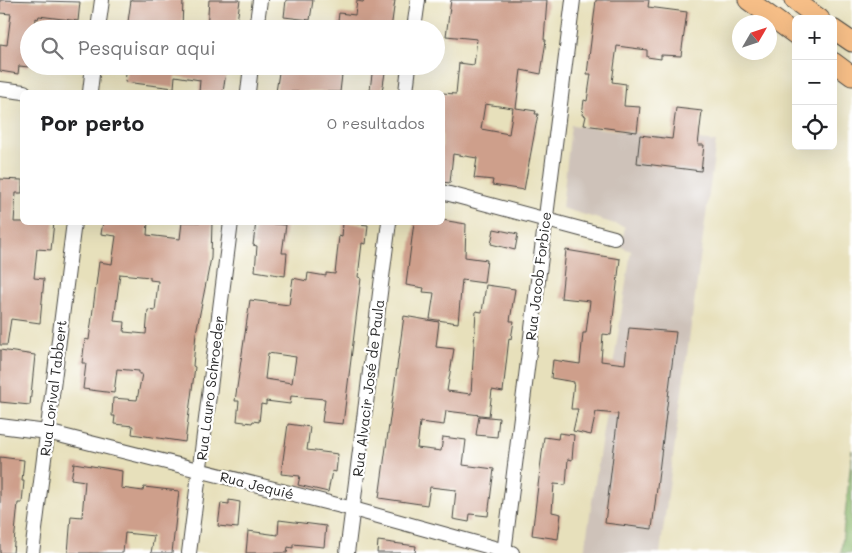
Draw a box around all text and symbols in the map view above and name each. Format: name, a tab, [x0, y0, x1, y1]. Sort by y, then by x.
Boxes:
north arrow	[732, 15, 777, 60]
map controls	[792, 15, 837, 150]
button: +	[792, 15, 837, 60]
search box	[20, 20, 445, 75]
icon: search	[38, 34, 66, 62]
text: Pesquisar aqui	[78, 35, 216, 60]
button: −	[792, 60, 837, 105]
button: locate	[792, 105, 837, 150]
text: Por perto	[40, 109, 144, 136]
text: 0 resultados	[327, 112, 425, 133]
street label: Rua Jacob Forbice	[521, 211, 555, 341]
street label: Rua Alvacir José de Paula	[348, 298, 388, 478]
street label: Rua Lauro Schroeder	[192, 314, 228, 462]
street label: Rua Lorival Tabbert	[35, 319, 71, 457]
street label: Rua Jequié	[218, 467, 296, 503]

